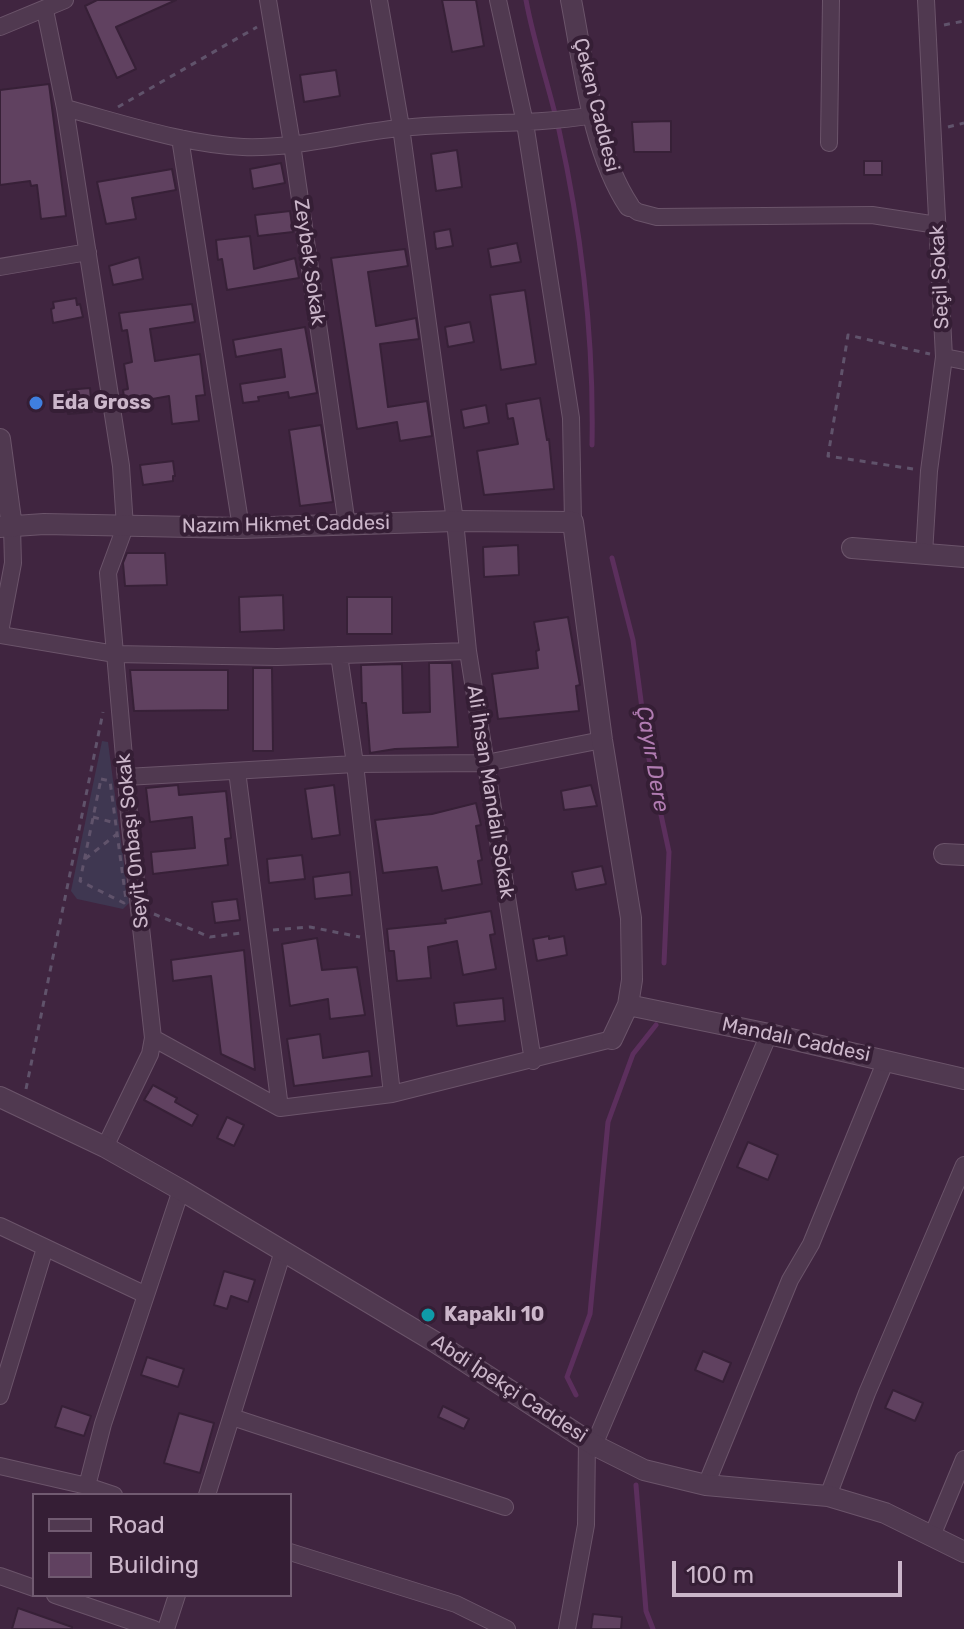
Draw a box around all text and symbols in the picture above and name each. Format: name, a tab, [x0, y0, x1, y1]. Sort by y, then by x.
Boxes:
street label: Çeken Caddesi	[568, 36, 624, 174]
street label: Zeybek Sokak	[288, 197, 330, 327]
street label: Seçil Sokak	[925, 224, 955, 330]
place label: Eda Gross	[52, 391, 151, 415]
marker: Eda Gross	[27, 394, 45, 412]
street label: Nazım Hikmet Caddesi	[182, 511, 390, 539]
street label: Ali İhsan Mandalı Sokak	[461, 684, 519, 900]
water label: Çayır Dere	[630, 704, 674, 814]
street label: Seyit Onbaşı Sokak	[112, 752, 154, 930]
street label: Mandalı Caddesi	[720, 1013, 872, 1067]
place label: Kapaklı 10	[444, 1303, 544, 1327]
marker: Kapaklı 10	[419, 1306, 437, 1324]
street label: Abdi İpekçi Caddesi	[427, 1330, 591, 1448]
legend	[32, 1493, 292, 1597]
text: Road	[108, 1511, 165, 1539]
scale bar	[676, 1545, 906, 1595]
text: Building	[108, 1551, 199, 1579]
text: 100 m	[686, 1561, 754, 1589]

